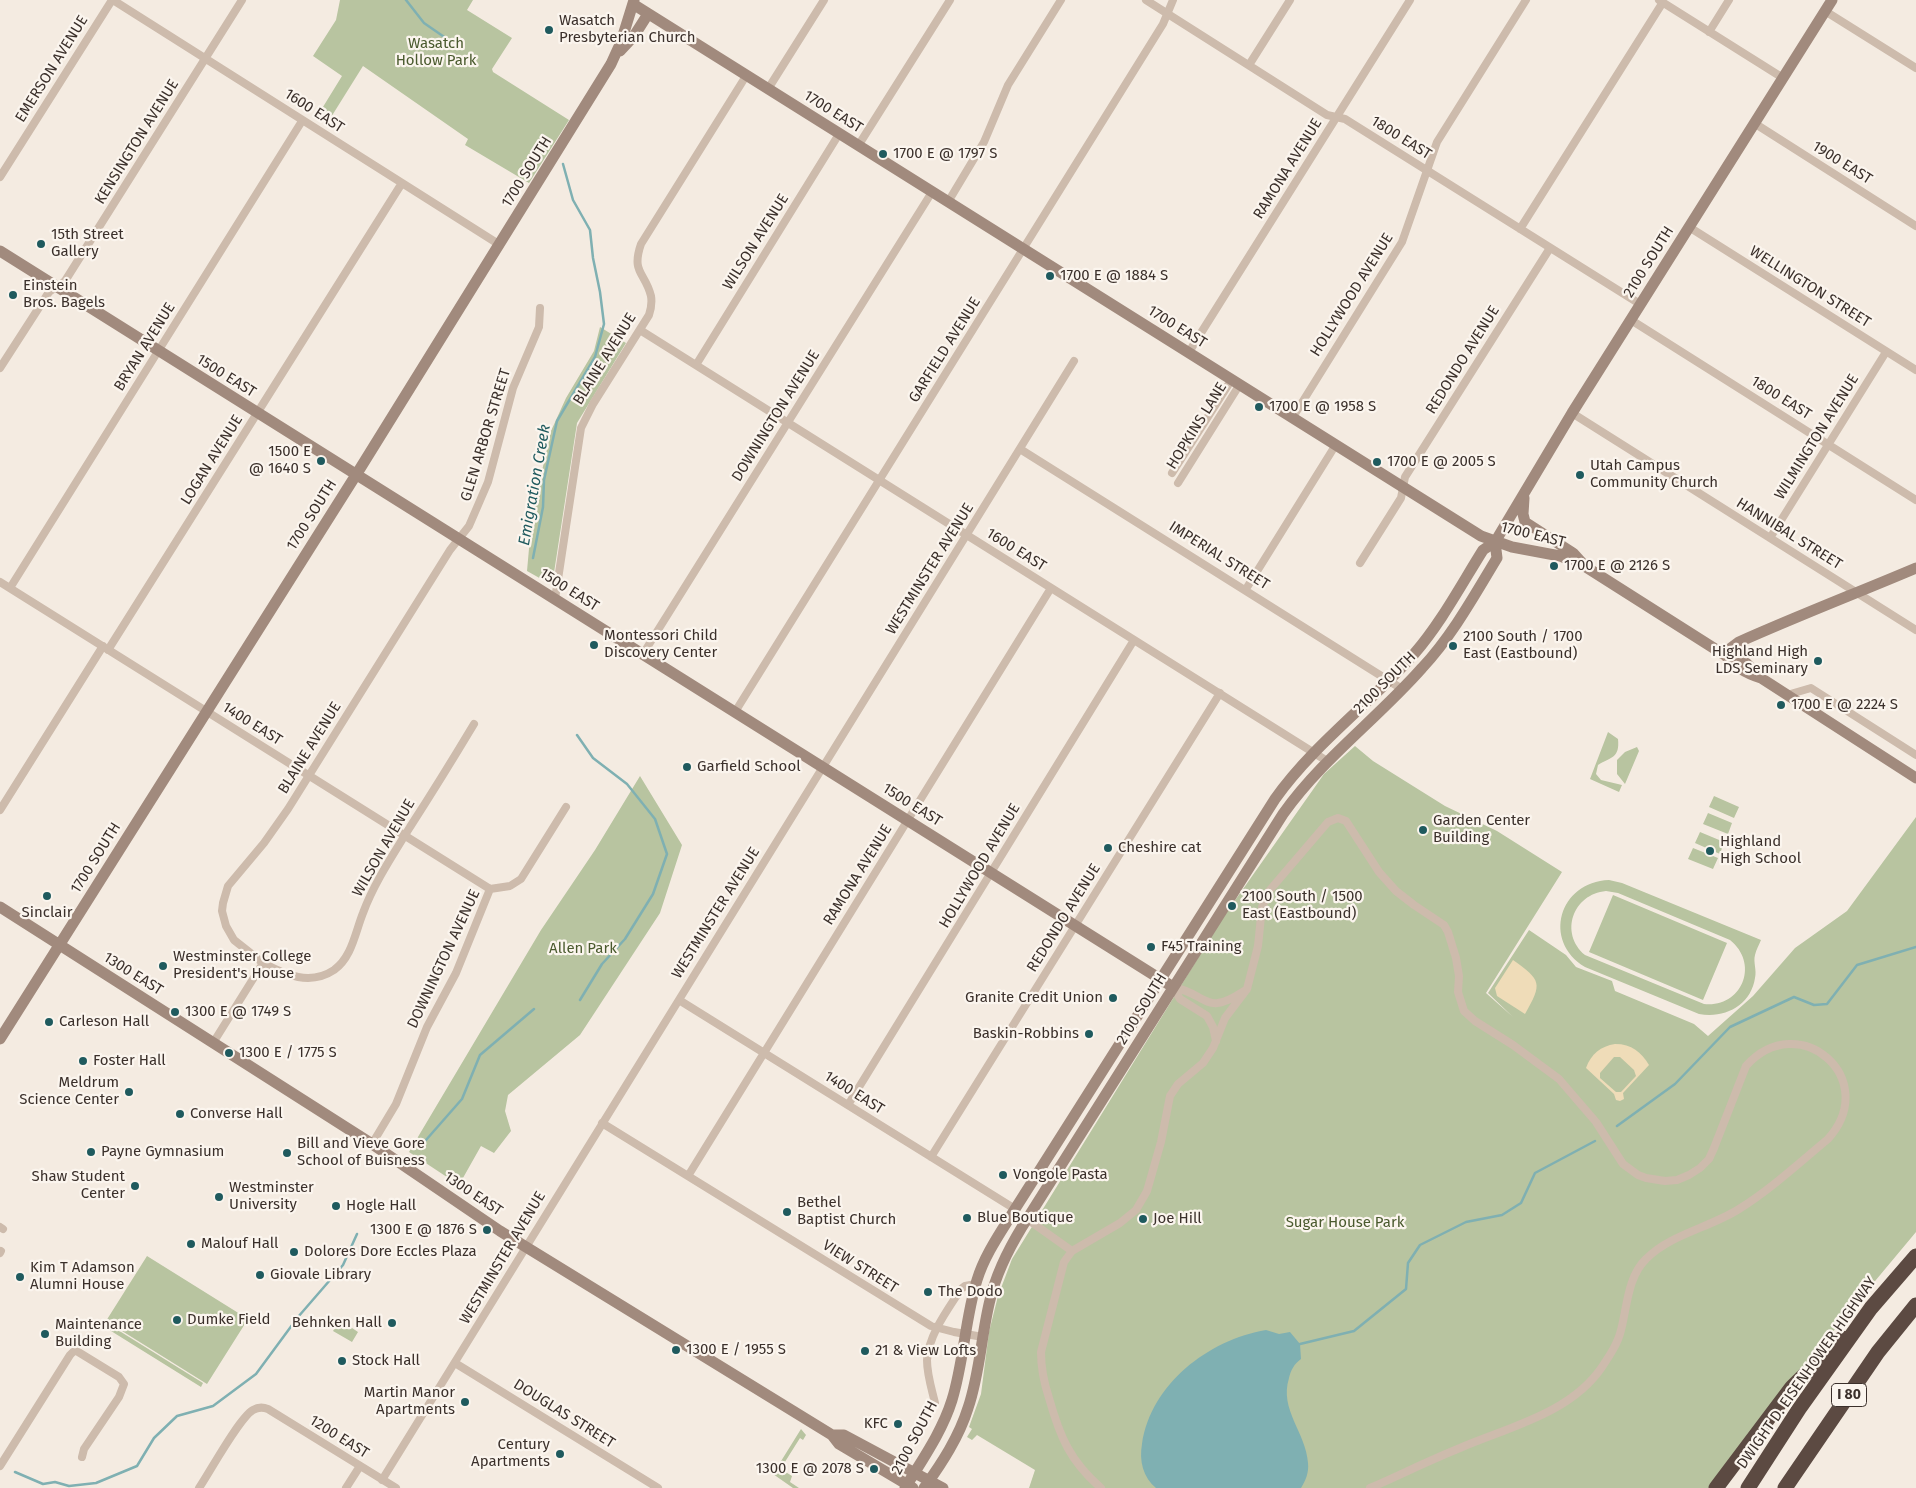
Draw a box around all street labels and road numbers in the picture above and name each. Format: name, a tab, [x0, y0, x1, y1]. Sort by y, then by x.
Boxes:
street label: EMERSON AVENUE	[12, 12, 92, 126]
street label: KENSINGTON AVENUE	[91, 76, 183, 208]
street label: 1600 EAST	[281, 85, 347, 137]
street label: 1700 EAST	[800, 87, 866, 137]
street label: 1800 EAST	[1368, 112, 1434, 164]
street label: RAMONA AVENUE	[1250, 115, 1326, 223]
street label: 1700 SOUTH	[498, 133, 556, 211]
street label: 1900 EAST	[1809, 138, 1875, 188]
street label: WILSON AVENUE	[719, 191, 793, 293]
street label: 2100 SOUTH	[1620, 223, 1678, 301]
street label: HOLLYWOOD AVENUE	[1307, 230, 1397, 360]
street label: WELLINGTON STREET	[1746, 242, 1874, 332]
street label: GARFIELD AVENUE	[905, 294, 985, 406]
street label: BRYAN AVENUE	[111, 299, 179, 395]
street label: 1700 EAST	[1144, 302, 1210, 352]
street label: REDONDO AVENUE	[1422, 303, 1504, 417]
street label: BLAINE AVENUE	[570, 310, 640, 408]
street label: DOWNINGTON AVENUE	[728, 347, 824, 485]
street label: 1500 EAST	[193, 351, 259, 401]
street label: GLEN ARBOR STREET	[457, 366, 515, 504]
street label: WILMINGTON AVENUE	[1771, 371, 1863, 503]
street label: 1800 EAST	[1748, 372, 1814, 424]
street label: HOPKINS LANE	[1163, 379, 1231, 473]
street label: LOGAN AVENUE	[177, 412, 247, 508]
street label: 1700 SOUTH	[283, 476, 341, 554]
street label: HANNIBAL STREET	[1733, 494, 1845, 574]
street label: WESTMINSTER AVENUE	[882, 500, 978, 638]
street label: IMPERIAL STREET	[1166, 518, 1272, 594]
street label: 1700 EAST	[1499, 518, 1567, 552]
street label: 1600 EAST	[983, 525, 1049, 575]
street label: 1500 EAST	[536, 565, 602, 615]
street label: 2100 SOUTH	[1350, 648, 1420, 718]
street label: 1400 EAST	[219, 699, 285, 749]
street label: BLAINE AVENUE	[275, 699, 345, 797]
street label: 1500 EAST	[879, 780, 945, 830]
street label: WILSON AVENUE	[349, 796, 419, 900]
street label: HOLLYWOOD AVENUE	[936, 800, 1024, 932]
street label: 1700 SOUTH	[67, 819, 125, 897]
street label: RAMONA AVENUE	[820, 821, 896, 929]
street label: WESTMINSTER AVENUE	[668, 844, 764, 982]
street label: REDONDO AVENUE	[1023, 861, 1105, 975]
street label: DOWNINGTON AVENUE	[404, 887, 484, 1031]
street label: 1300 EAST	[100, 949, 166, 999]
street label: 2100 SOUTH	[1113, 970, 1171, 1048]
street label: 1400 EAST	[821, 1068, 887, 1118]
street label: 1300 EAST	[440, 1168, 506, 1220]
street label: WESTMINSTER AVENUE	[456, 1188, 550, 1328]
street label: VIEW STREET	[819, 1237, 901, 1297]
street label: DWIGHT D. EISENHOWER HIGHWAY	[1734, 1273, 1880, 1473]
street label: DOUGLAS STREET	[510, 1376, 618, 1452]
road number: I 80	[1832, 1384, 1866, 1406]
street label: 2100 SOUTH	[888, 1398, 942, 1478]
street label: 1200 EAST	[306, 1412, 372, 1462]

